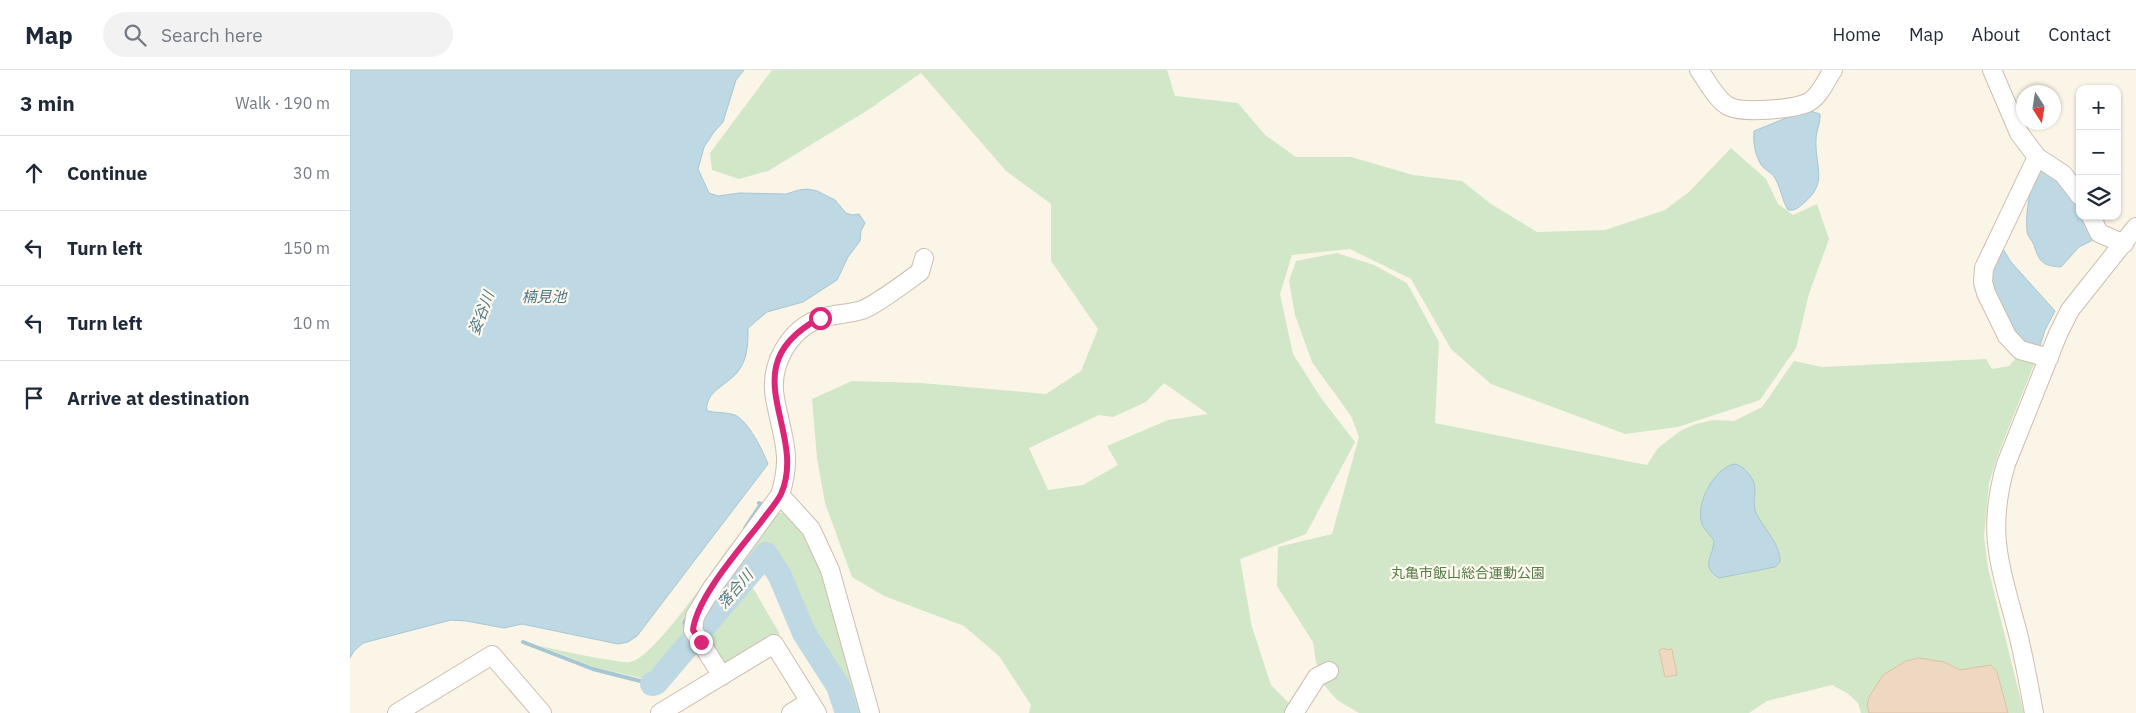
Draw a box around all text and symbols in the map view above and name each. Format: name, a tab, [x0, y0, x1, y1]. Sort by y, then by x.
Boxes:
search box	[103, 12, 453, 57]
text: Map	[25, 19, 73, 51]
icon: search	[121, 21, 149, 49]
text: Search here	[161, 23, 263, 47]
text: Home	[1833, 23, 1881, 46]
text: Map	[1909, 23, 1944, 46]
text: About	[1972, 23, 2020, 46]
text: Contact	[2048, 23, 2111, 46]
north arrow	[2016, 85, 2061, 130]
map controls	[2076, 85, 2121, 220]
button: +	[2076, 85, 2121, 130]
text: 3 min	[20, 89, 75, 117]
text: Walk · 190 m	[235, 93, 330, 113]
button: −	[2076, 130, 2121, 175]
icon: ahead	[20, 159, 48, 187]
text: Continue	[67, 161, 147, 185]
text: 30 m	[293, 163, 330, 183]
button: layers	[2076, 175, 2121, 220]
icon: left	[20, 234, 48, 262]
text: Turn left	[67, 236, 143, 260]
text: 150 m	[283, 238, 330, 258]
water label: 姿谷川	[464, 287, 499, 337]
water label: 楠見池	[521, 287, 568, 306]
route start	[809, 307, 832, 330]
icon: left	[20, 309, 48, 337]
text: Turn left	[67, 311, 143, 335]
text: 10 m	[293, 313, 330, 333]
icon: arrive	[20, 384, 48, 412]
text: Arrive at destination	[67, 386, 250, 410]
water label: 落合川	[713, 564, 758, 612]
park label: 丸亀市飯山総合運動公園	[1391, 564, 1545, 582]
route end	[690, 631, 713, 654]

